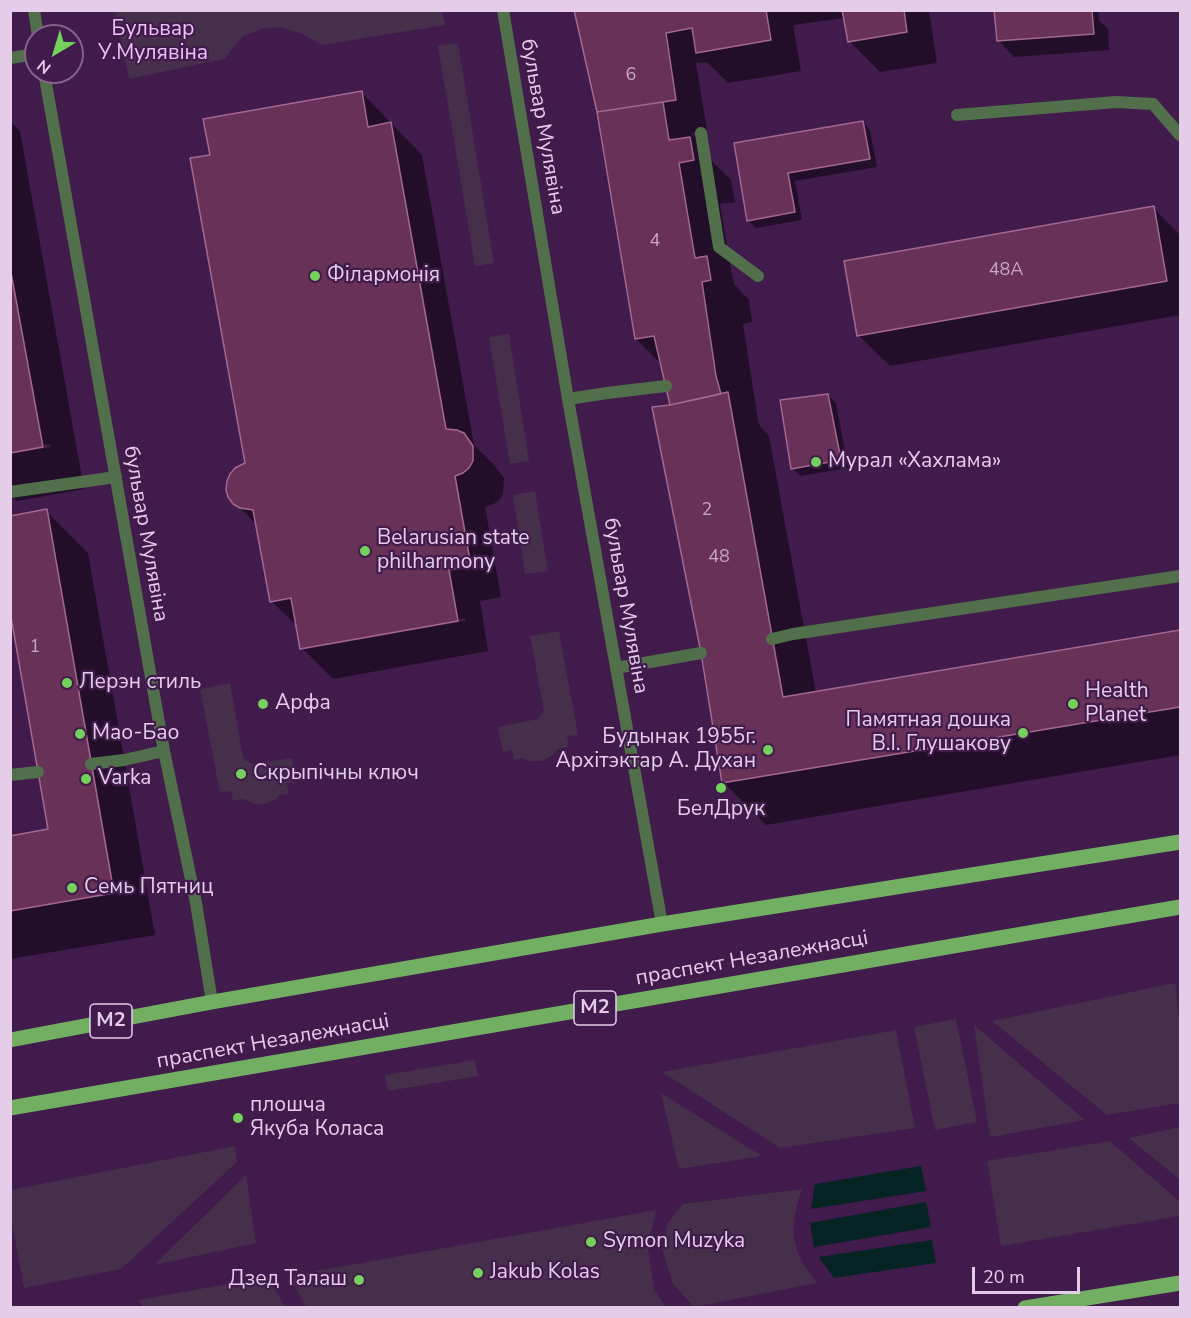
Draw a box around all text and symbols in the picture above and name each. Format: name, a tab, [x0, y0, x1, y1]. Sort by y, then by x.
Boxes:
park label: Бульвар У.Мулявіна	[98, 17, 208, 67]
north arrow	[24, 24, 84, 84]
street label: бульвар Мулявіна	[514, 37, 570, 217]
text: N	[33, 54, 56, 79]
house number: 6	[626, 65, 636, 87]
house number: 4	[650, 231, 660, 253]
house number: 48А	[989, 260, 1023, 282]
place label: Філармонія	[327, 263, 440, 289]
marker: Філармонія	[308, 269, 322, 283]
street label: бульвар Мулявіна	[117, 444, 173, 624]
place label: Мурал «Хахлама»	[828, 449, 1001, 475]
marker: Мурал «Хахлама»	[809, 455, 823, 469]
house number: 2	[702, 500, 712, 522]
street label: бульвар Мулявіна	[597, 516, 653, 696]
place label: Belarusian state philharmony	[377, 526, 529, 576]
marker: Belarusian state philharmony	[358, 544, 372, 558]
house number: 48	[708, 547, 730, 569]
house number: 1	[30, 637, 40, 659]
place label: Лерэн стиль	[79, 670, 201, 696]
marker: Лерэн стиль	[60, 676, 74, 690]
place label: Health Planet	[1085, 679, 1149, 729]
place label: Арфа	[275, 691, 331, 717]
marker: Арфа	[256, 697, 270, 711]
marker: Health Planet	[1066, 697, 1080, 711]
place label: Памятная дошка В.І. Глушакову	[845, 708, 1011, 758]
place label: Мао-Бао	[92, 721, 179, 747]
place label: Будынак 1955г. Архітэктар А. Духан	[556, 725, 756, 775]
marker: Памятная дошка В.І. Глушакову	[1016, 726, 1030, 740]
marker: Мао-Бао	[73, 727, 87, 741]
marker: Будынак 1955г. Архітэктар А. Духан	[761, 743, 775, 757]
place label: Скрыпічны ключ	[253, 761, 419, 787]
place label: Varka	[98, 766, 151, 792]
marker: Скрыпічны ключ	[234, 767, 248, 781]
marker: Varka	[79, 772, 93, 786]
marker: БелДрук	[714, 781, 728, 795]
place label: БелДрук	[677, 797, 765, 823]
place label: Семь Пятниц	[84, 875, 213, 901]
marker: Семь Пятниц	[65, 881, 79, 895]
street label: праспект Незалежнасці	[634, 926, 870, 992]
road number: М2	[574, 991, 616, 1025]
road number: М2	[90, 1004, 132, 1038]
street label: праспект Незалежнасці	[155, 1009, 391, 1075]
place label: плошча Якуба Коласа	[250, 1093, 384, 1143]
marker: плошча Якуба Коласа	[231, 1111, 245, 1125]
place label: Symon Muzyka	[603, 1229, 745, 1255]
marker: Symon Muzyka	[584, 1235, 598, 1249]
scale bar	[975, 1255, 1083, 1293]
place label: Jakub Kolas	[490, 1260, 600, 1286]
text: 20 m	[983, 1265, 1025, 1289]
marker: Jakub Kolas	[471, 1266, 485, 1280]
place label: Дзед Талаш	[229, 1267, 347, 1293]
marker: Дзед Талаш	[352, 1273, 366, 1287]

